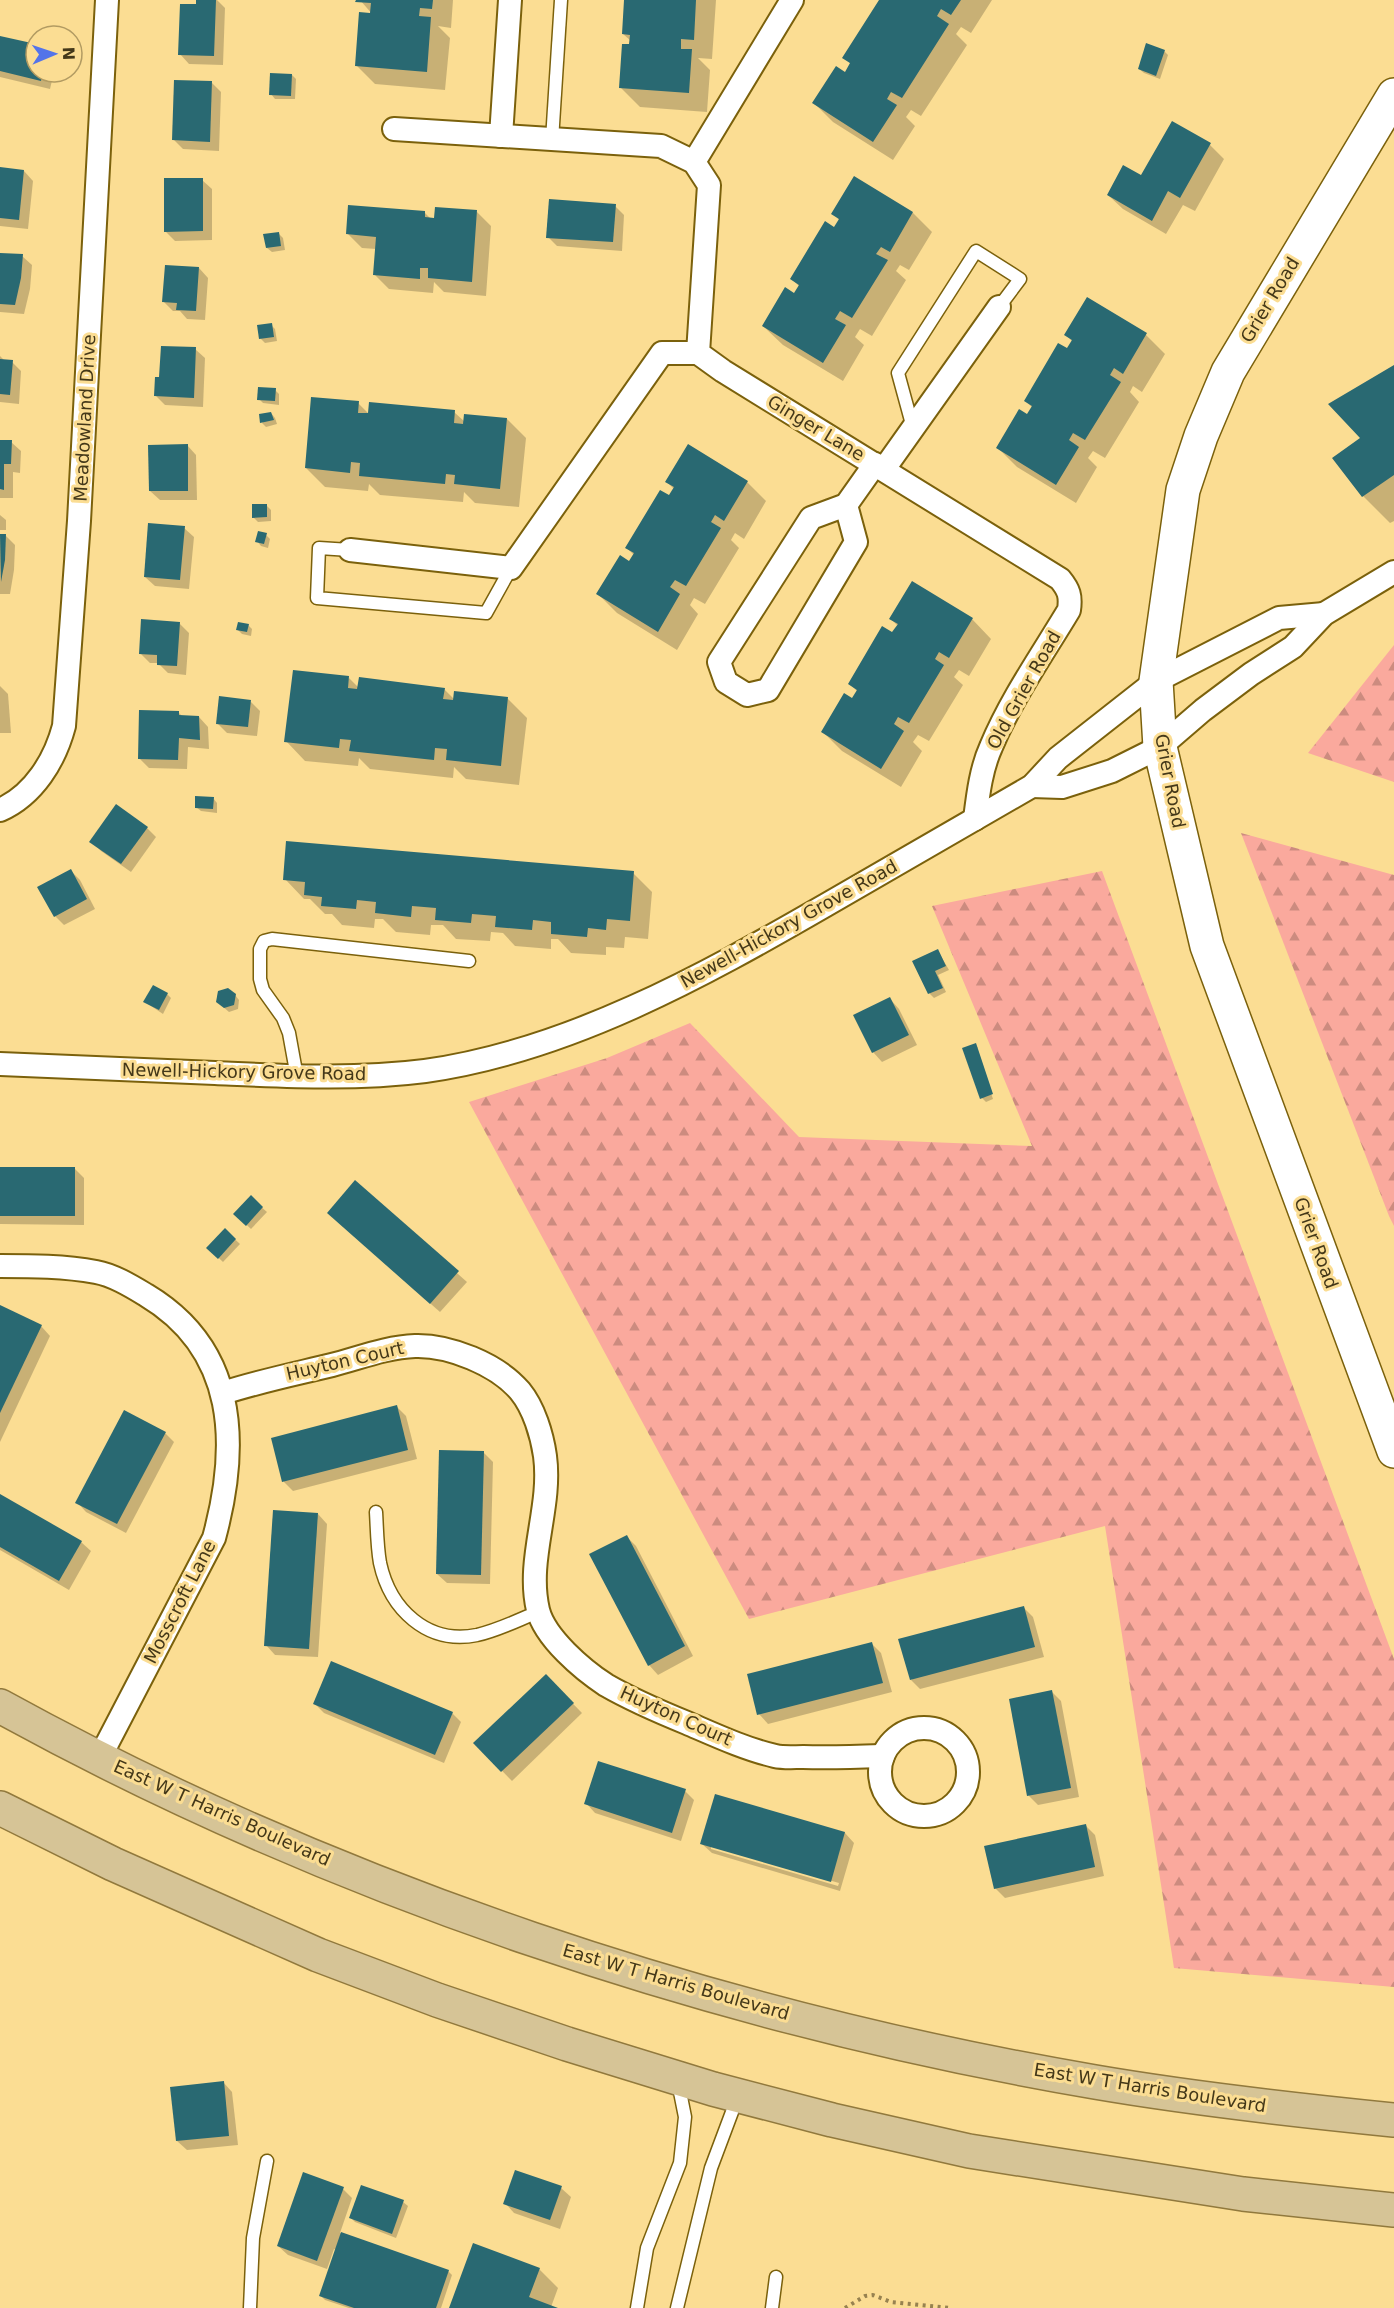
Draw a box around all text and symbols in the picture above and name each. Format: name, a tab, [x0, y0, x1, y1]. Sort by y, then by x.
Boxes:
north arrow	[24, 24, 84, 84]
text: N	[59, 46, 78, 61]
street label: Grier Road	[1236, 253, 1303, 346]
street label: Meadowland Drive	[70, 334, 99, 502]
street label: Ginger Lane	[764, 390, 869, 465]
street label: Old Grier Road	[982, 627, 1065, 753]
street label: Grier Road	[1151, 732, 1190, 830]
street label: Newell-Hickory Grove Road	[677, 855, 901, 992]
street label: Newell-Hickory Grove Road	[122, 1059, 366, 1084]
street label: Grier Road	[1290, 1194, 1343, 1291]
street label: Huyton Court	[284, 1337, 406, 1384]
street label: Mosscroft Lane	[139, 1537, 220, 1667]
street label: Huyton Court	[617, 1681, 735, 1750]
street label: East W T Harris Boulevard	[111, 1755, 334, 1870]
street label: East W T Harris Boulevard	[560, 1939, 792, 2024]
street label: East W T Harris Boulevard	[1032, 2059, 1268, 2116]

